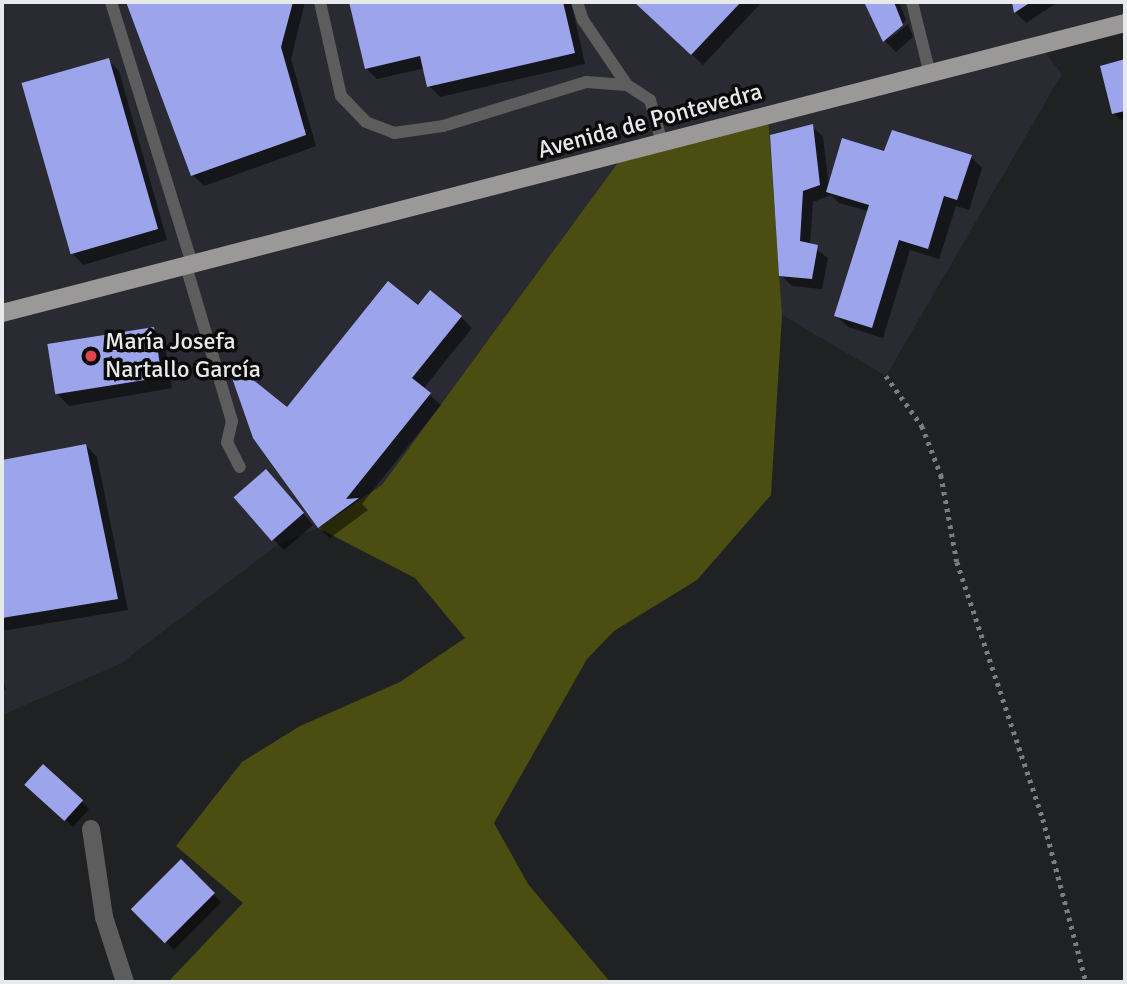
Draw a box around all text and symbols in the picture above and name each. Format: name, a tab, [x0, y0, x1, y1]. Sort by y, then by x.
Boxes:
street label: Avenida de Pontevedra	[535, 77, 765, 165]
place label: María Josefa Nartallo García	[105, 328, 261, 384]
marker: María Josefa Nartallo García	[83, 348, 99, 364]

